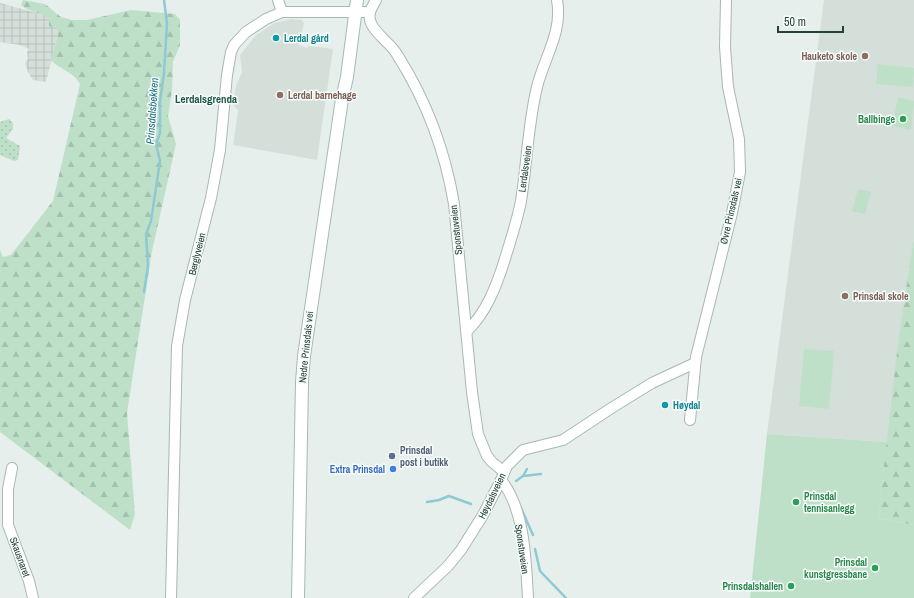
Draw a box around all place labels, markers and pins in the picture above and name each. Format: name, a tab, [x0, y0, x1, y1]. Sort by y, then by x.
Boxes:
place label: Lerdal gård	[284, 32, 329, 45]
marker: Lerdal gård	[271, 33, 281, 43]
place label: Hauketo skole	[801, 50, 857, 63]
marker: Hauketo skole	[860, 51, 870, 61]
place label: Lerdal barnehage	[288, 89, 357, 102]
marker: Lerdal barnehage	[275, 90, 285, 100]
place label: Ballbinge	[858, 113, 895, 126]
marker: Ballbinge	[898, 114, 908, 124]
place label: Prinsdal skole	[853, 290, 909, 303]
marker: Prinsdal skole	[840, 291, 850, 301]
place label: Høydal	[673, 399, 700, 412]
marker: Høydal	[660, 400, 670, 410]
place label: Prinsdal post i butikk	[400, 444, 449, 469]
marker: Prinsdal post i butikk	[387, 451, 397, 461]
place label: Extra Prinsdal	[330, 463, 385, 476]
marker: Extra Prinsdal	[388, 464, 398, 474]
place label: Prinsdal tennisanlegg	[804, 490, 855, 515]
marker: Prinsdal tennisanlegg	[791, 497, 801, 507]
place label: Prinsdal kunstgressbane	[804, 556, 867, 581]
marker: Prinsdal kunstgressbane	[870, 563, 880, 573]
place label: Prinsdalshallen	[722, 580, 783, 593]
marker: Prinsdalshallen	[786, 581, 796, 591]

